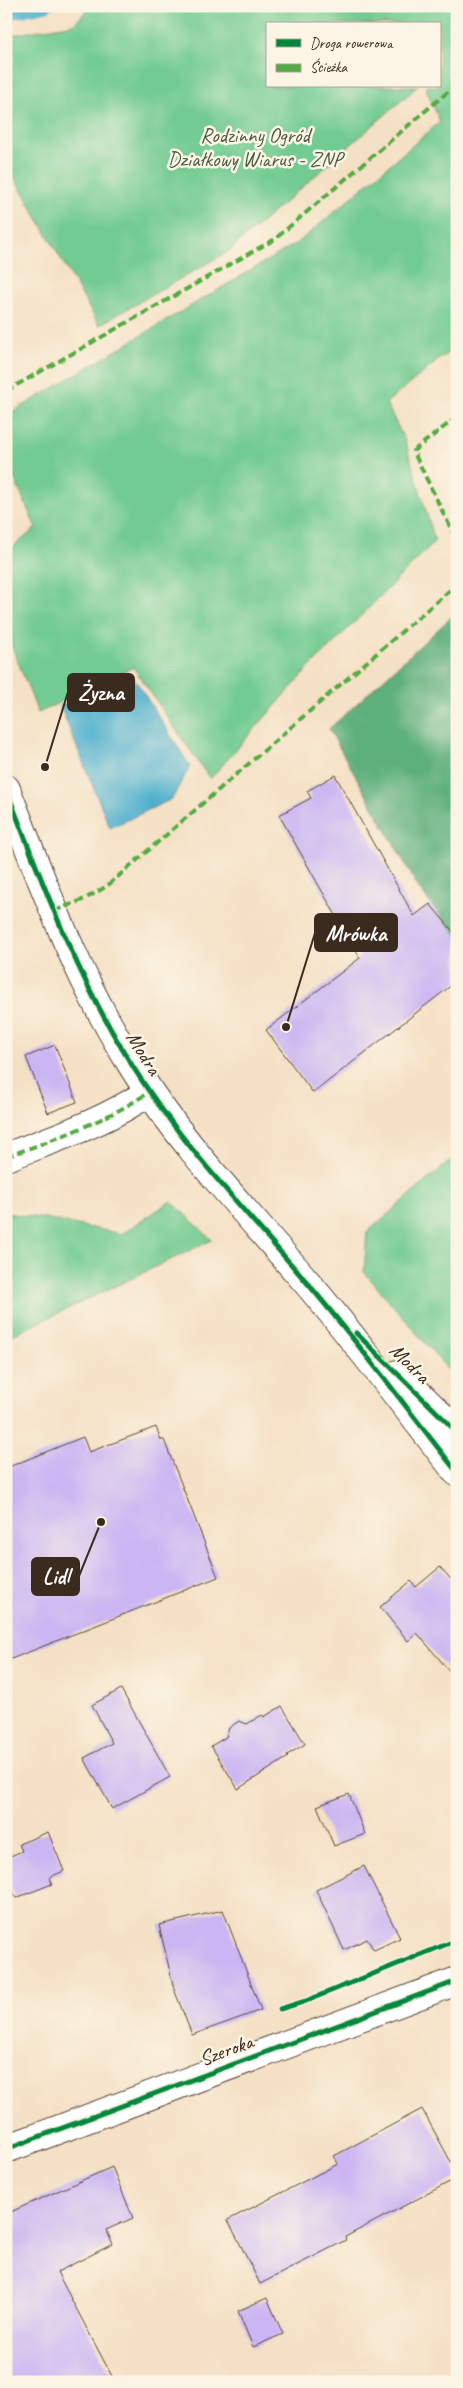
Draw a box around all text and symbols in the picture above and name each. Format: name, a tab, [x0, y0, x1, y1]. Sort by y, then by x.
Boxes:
legend	[266, 22, 440, 88]
text: Droga rowerowa	[310, 34, 394, 53]
text: Ścieżka	[310, 58, 348, 77]
park label: Rodzinny Ogród Działkowy Wiarus - ZNP	[168, 122, 346, 172]
callout: Żyzna	[68, 674, 134, 711]
text: Żyzna	[78, 679, 126, 707]
callout: Mrówka	[315, 914, 397, 951]
text: Mrówka	[325, 920, 389, 948]
street label: Modra	[121, 1026, 168, 1081]
street label: Modra	[384, 1337, 437, 1390]
callout: Lidl	[32, 1558, 79, 1595]
text: Lidl	[43, 1563, 73, 1591]
street label: Szeroka	[196, 2028, 259, 2072]

